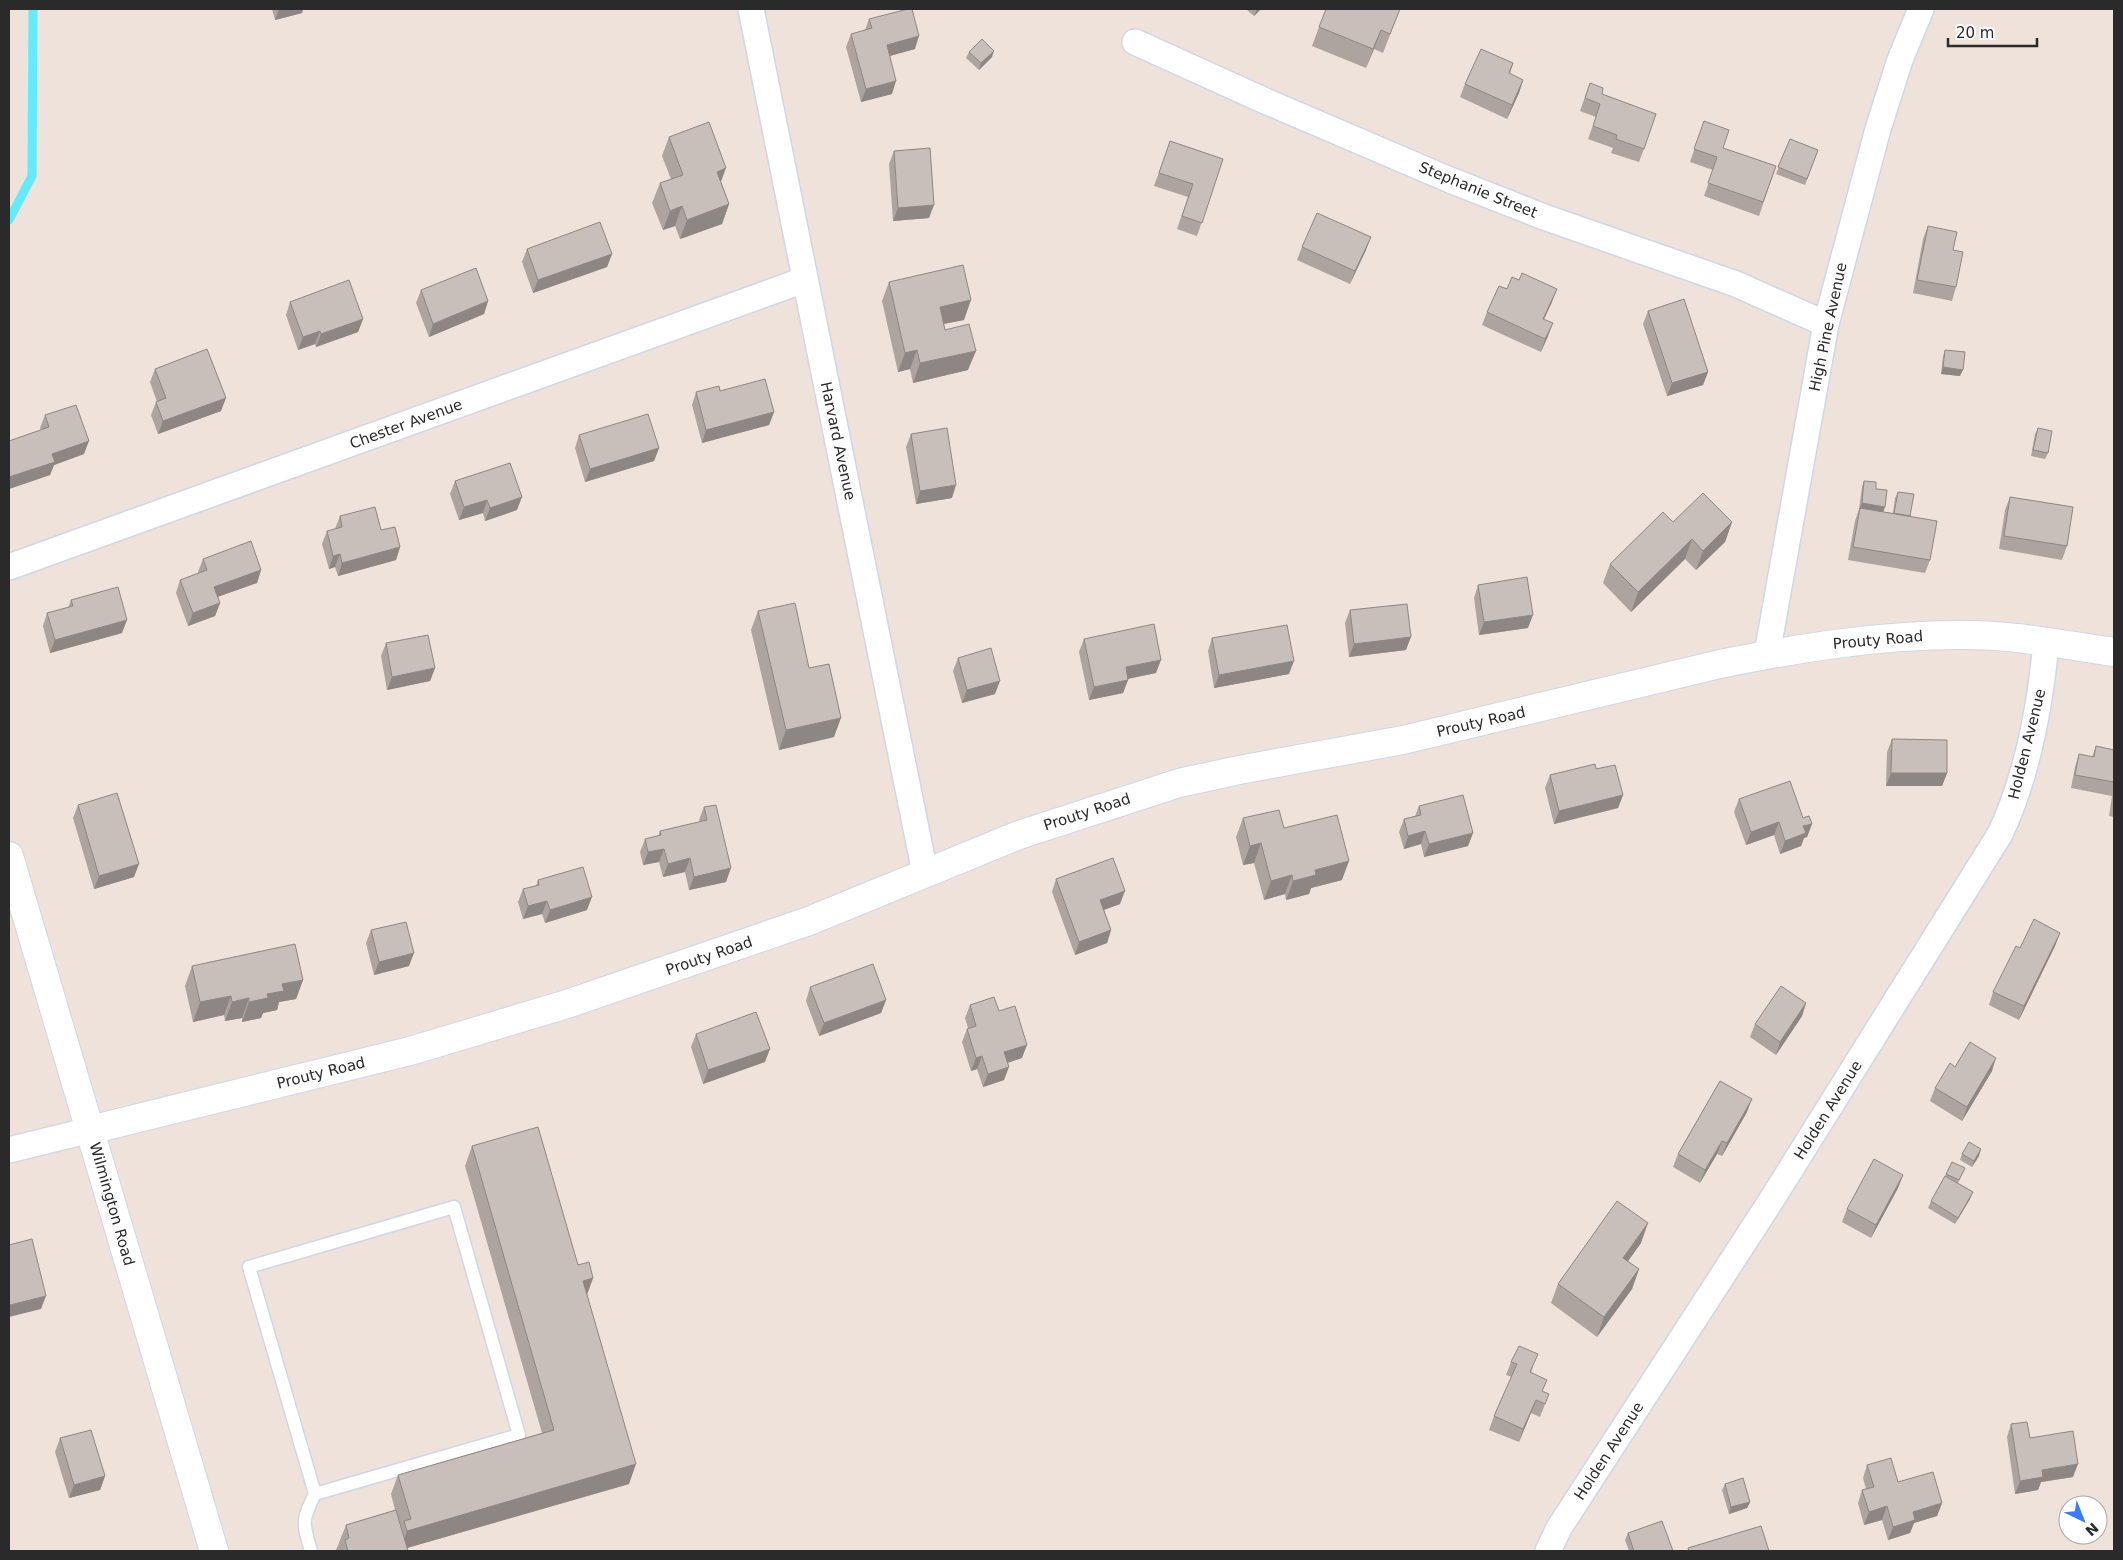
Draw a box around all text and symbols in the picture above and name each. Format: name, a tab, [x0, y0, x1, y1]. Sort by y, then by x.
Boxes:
scale bar	[1948, 15, 2037, 47]
text: 20 m	[1956, 24, 1994, 42]
street label: Stephanie Street	[1416, 158, 1540, 222]
street label: High Pine Avenue	[1806, 261, 1850, 393]
street label: Harvard Avenue	[817, 380, 859, 502]
street label: Chester Avenue	[347, 395, 465, 453]
street label: Prouty Road	[1832, 627, 1924, 653]
street label: Holden Avenue	[2005, 687, 2049, 801]
street label: Prouty Road	[1435, 703, 1527, 741]
street label: Prouty Road	[1041, 789, 1133, 835]
street label: Prouty Road	[663, 933, 755, 979]
street label: Prouty Road	[275, 1053, 367, 1093]
street label: Holden Avenue	[1790, 1057, 1866, 1163]
street label: Wilmington Road	[86, 1140, 138, 1268]
street label: Holden Avenue	[1571, 1399, 1647, 1503]
north arrow	[2058, 1495, 2108, 1545]
text: N	[2082, 1520, 2102, 1539]

